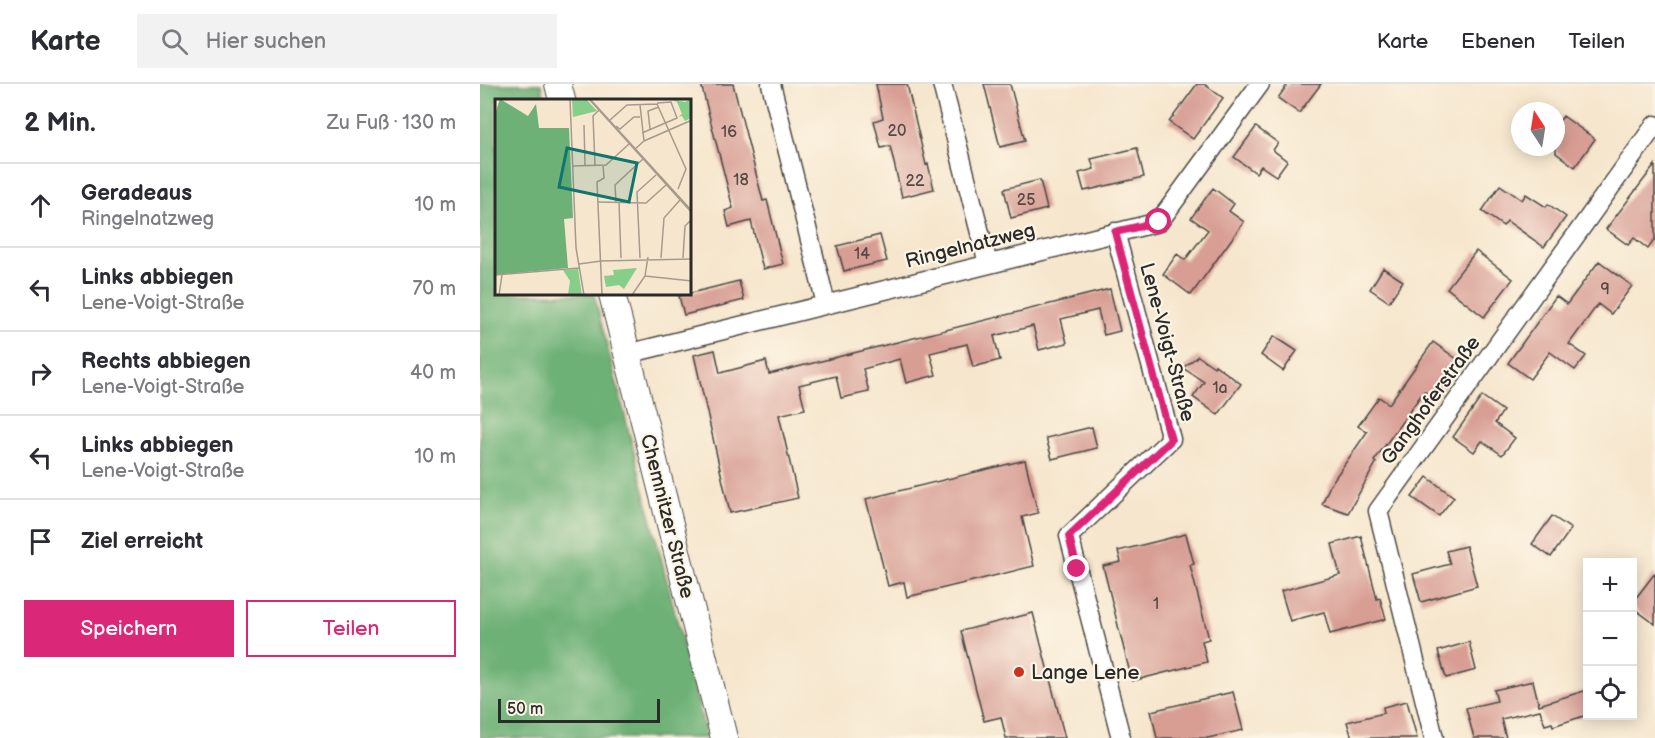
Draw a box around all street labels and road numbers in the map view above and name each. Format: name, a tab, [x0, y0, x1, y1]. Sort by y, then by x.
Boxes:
street label: Ringelnatzweg	[903, 218, 1038, 274]
street label: Lene-Voigt-Straße	[1134, 260, 1200, 424]
street label: Ganghoferstraße	[1376, 331, 1486, 470]
street label: Chemnitzer Straße	[635, 432, 699, 601]

